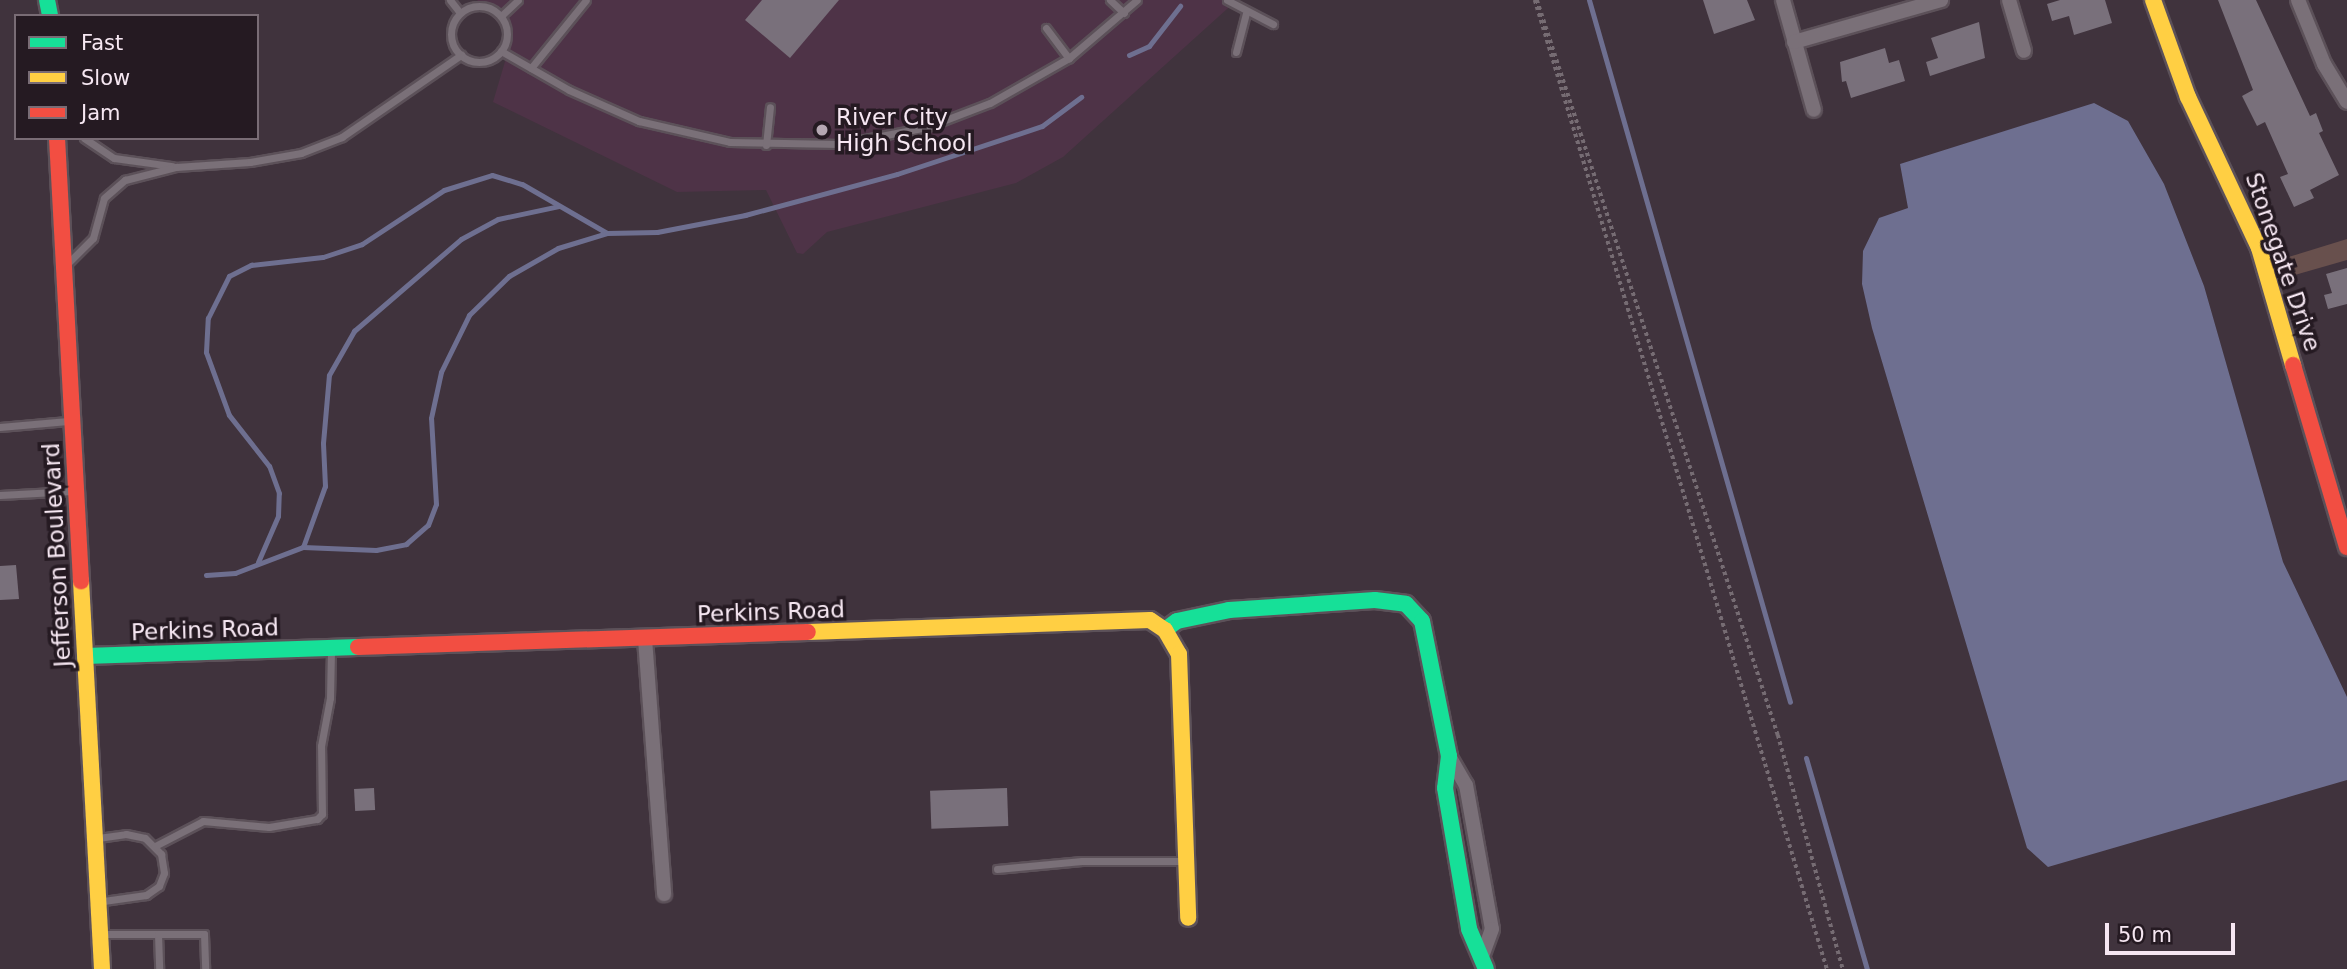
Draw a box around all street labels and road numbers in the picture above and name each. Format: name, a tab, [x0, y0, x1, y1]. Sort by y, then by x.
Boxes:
street label: Stonegate Drive	[2240, 169, 2326, 355]
street label: Jefferson Boulevard	[37, 442, 77, 668]
street label: Perkins Road	[697, 596, 845, 628]
street label: Perkins Road	[131, 614, 279, 646]

